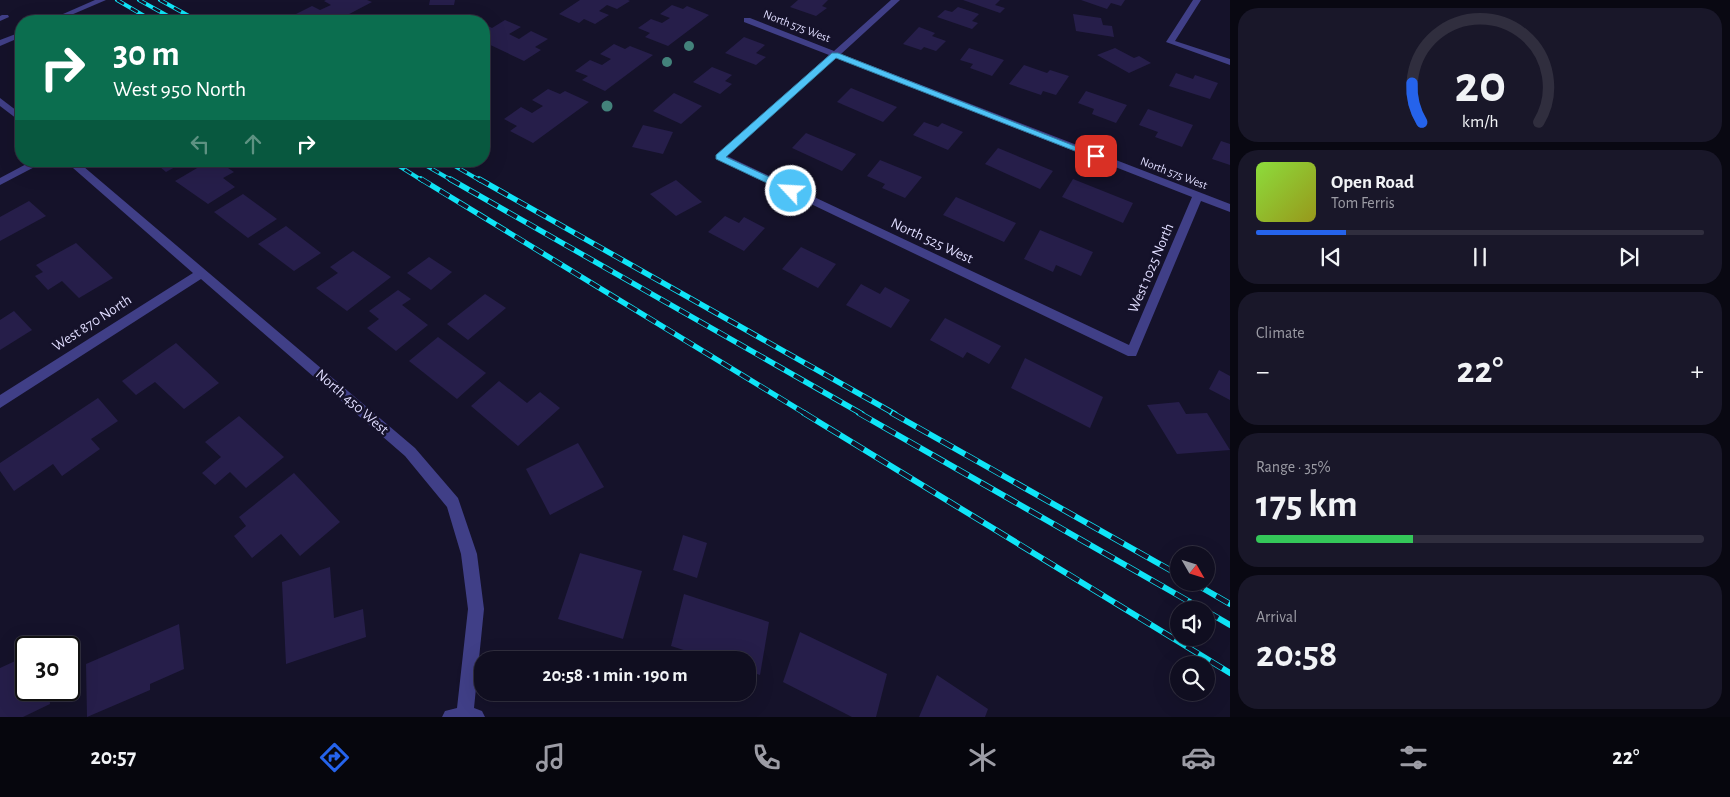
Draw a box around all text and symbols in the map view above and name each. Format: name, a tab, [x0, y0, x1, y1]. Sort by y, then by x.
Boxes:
street label: North 575 West	[762, 8, 832, 44]
icon: right	[30, 35, 95, 100]
text: 30 m	[113, 37, 180, 72]
text: 20	[1454, 59, 1506, 111]
text: West 950 North	[113, 78, 246, 100]
text: km/h	[1462, 113, 1498, 131]
icon: left	[186, 130, 214, 158]
icon: ahead	[239, 130, 267, 158]
icon: right	[292, 130, 320, 158]
pin	[1075, 135, 1117, 177]
icon: arrive	[1082, 142, 1110, 170]
street label: North 575 West	[1139, 155, 1209, 191]
position arrow	[764, 164, 816, 216]
text: Open Road	[1331, 173, 1414, 192]
text: Tom Ferris	[1331, 195, 1395, 211]
street label: North 525 West	[889, 215, 976, 267]
street label: West 1025 North	[1125, 221, 1177, 315]
icon: previous	[1317, 243, 1345, 271]
icon: pause	[1466, 243, 1494, 271]
icon: next	[1615, 243, 1643, 271]
street label: West 870 North	[50, 292, 134, 354]
text: Climate	[1256, 325, 1305, 341]
text: 22°	[1457, 352, 1503, 390]
text: −	[1256, 358, 1269, 386]
text: +	[1691, 358, 1704, 386]
street label: North 450 West	[313, 367, 391, 438]
text: Range · 35%	[1256, 459, 1331, 475]
text: 175 km	[1256, 486, 1358, 524]
north arrow	[1170, 546, 1215, 591]
map controls	[1170, 546, 1215, 701]
button: sound	[1170, 601, 1215, 646]
text: Arrival	[1256, 609, 1297, 625]
speed limit sign: 30	[15, 636, 80, 701]
text: 20:58	[1256, 636, 1338, 674]
button: search	[1170, 656, 1215, 701]
text: 20:58 · 1 min · 190 m	[542, 666, 688, 685]
icon: directions	[317, 740, 352, 775]
icon: music	[533, 740, 568, 775]
icon: phone	[749, 740, 784, 775]
icon: climate	[965, 740, 1000, 775]
icon: car	[1181, 740, 1216, 775]
icon: filters	[1396, 740, 1431, 775]
text: 20:57	[90, 746, 136, 768]
text: 22°	[1612, 746, 1639, 768]

